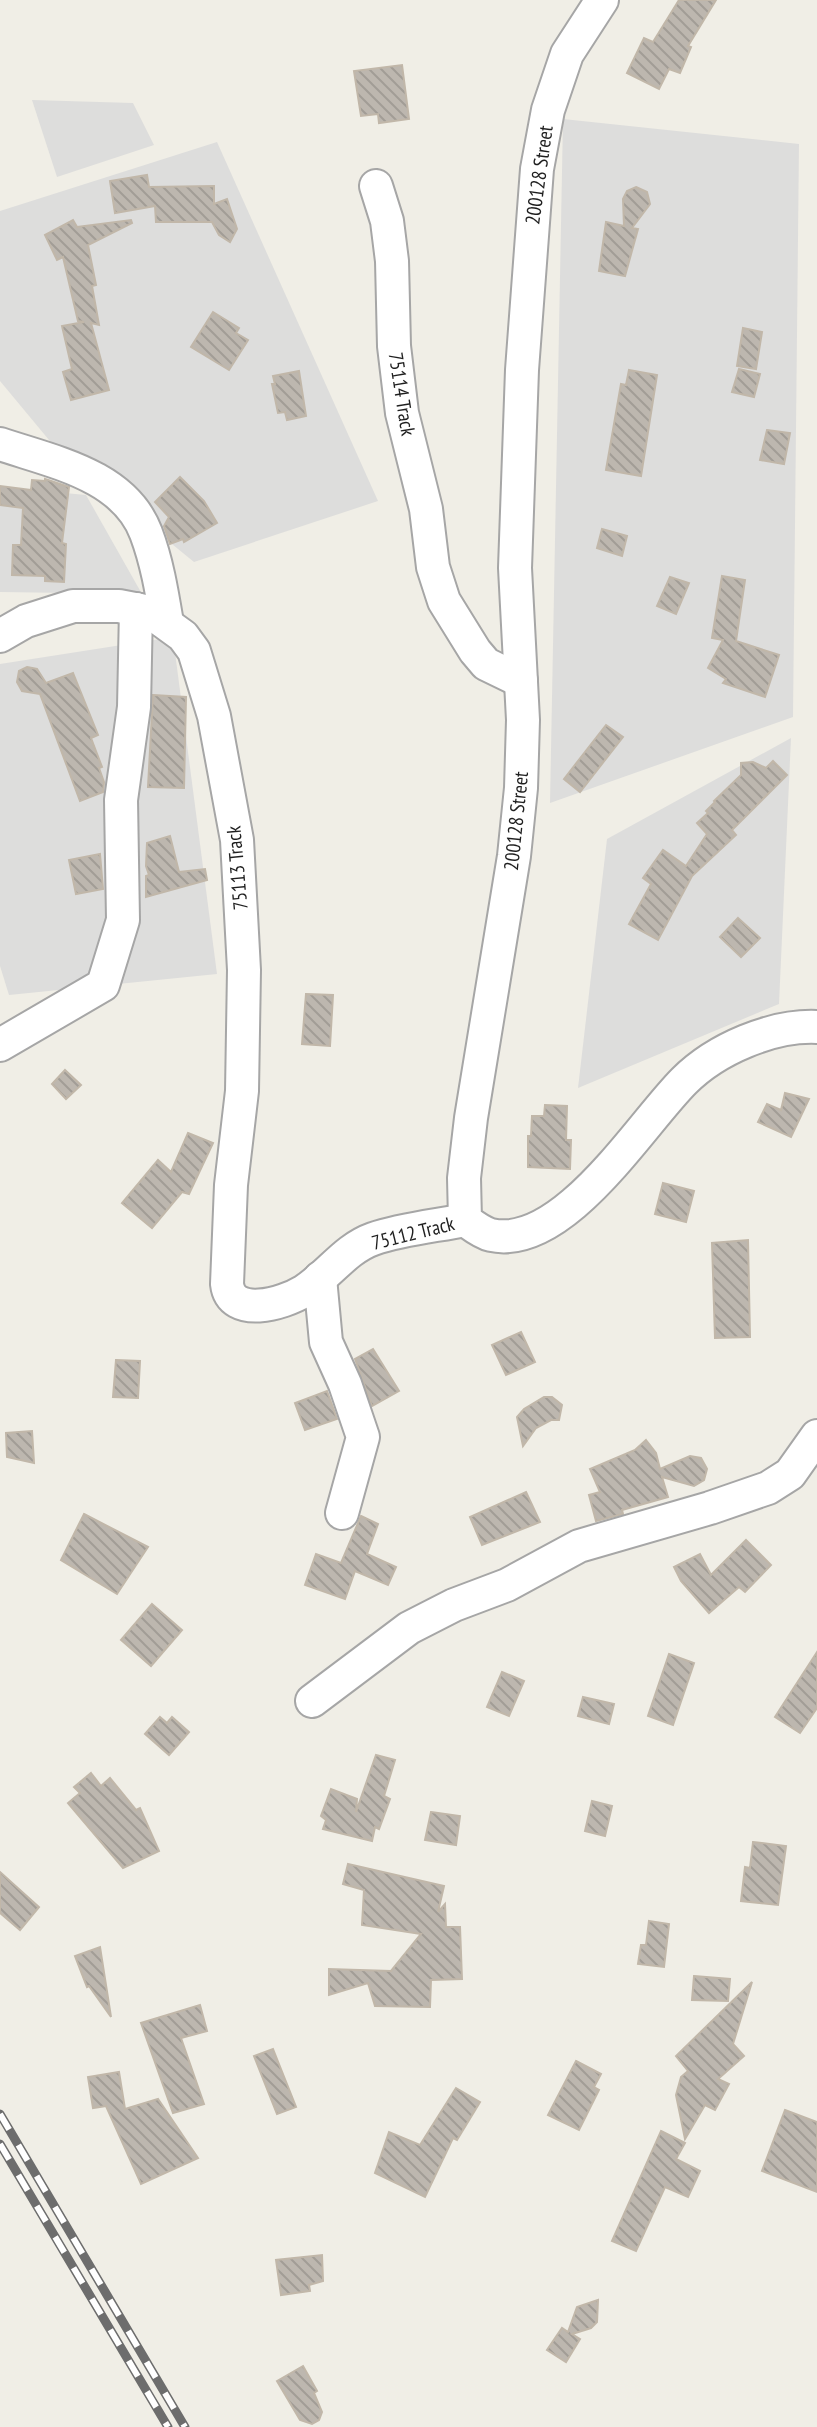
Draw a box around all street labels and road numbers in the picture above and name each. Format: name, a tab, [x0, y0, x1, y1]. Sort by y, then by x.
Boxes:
street label: 200128 Street	[519, 123, 559, 226]
street label: 75114 Track	[383, 350, 421, 438]
street label: 200128 Street	[498, 770, 534, 872]
street label: 75113 Track	[220, 825, 254, 911]
street label: 75112 Track	[369, 1210, 457, 1256]

